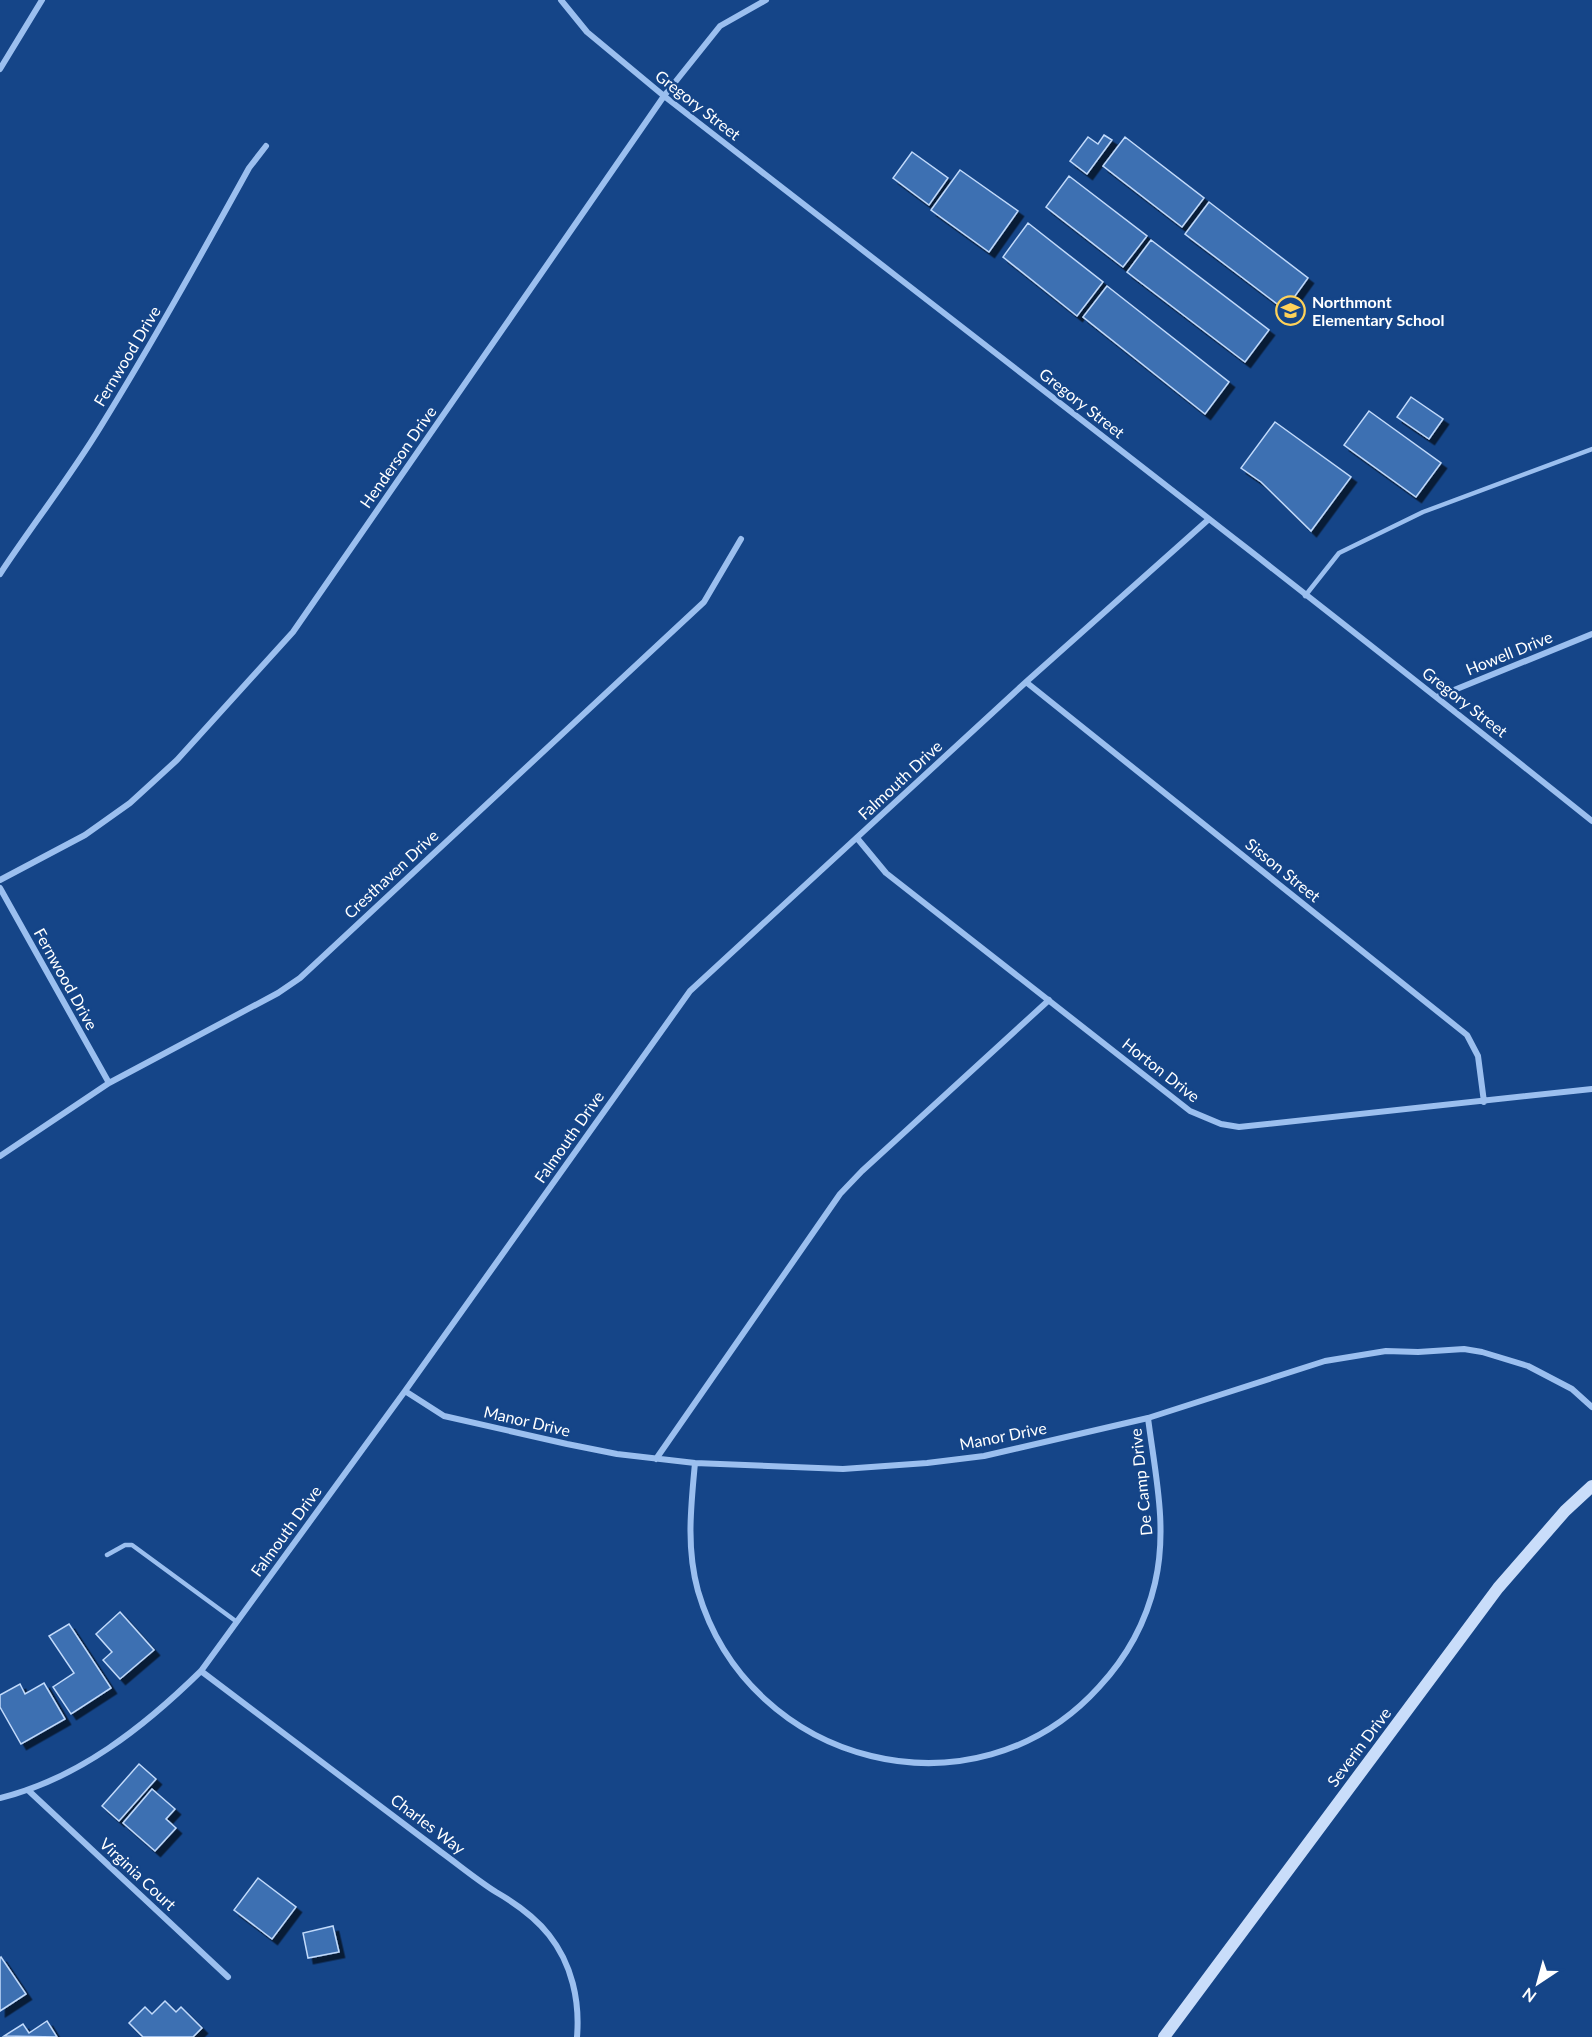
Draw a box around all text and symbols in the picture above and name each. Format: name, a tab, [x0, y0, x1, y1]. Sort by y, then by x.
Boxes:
street label: Gregory Street	[652, 66, 745, 144]
place label: Northmont Elementary School	[1312, 292, 1444, 329]
school or university icon: Northmont Elementary School	[1275, 295, 1307, 327]
street label: Fernwood Drive	[89, 302, 164, 409]
street label: Gregory Street	[1036, 364, 1129, 442]
street label: Henderson Drive	[355, 402, 440, 511]
street label: Howell Drive	[1463, 627, 1555, 679]
street label: Gregory Street	[1419, 663, 1512, 741]
street label: Falmouth Drive	[854, 736, 946, 823]
street label: Cresthaven Drive	[340, 825, 442, 922]
street label: Sisson Street	[1242, 834, 1325, 906]
street label: Fernwood Drive	[31, 925, 102, 1033]
street label: Horton Drive	[1119, 1034, 1204, 1106]
street label: Falmouth Drive	[530, 1087, 607, 1186]
street label: Manor Drive	[482, 1401, 572, 1440]
street label: Manor Drive	[958, 1418, 1048, 1453]
street label: De Camp Drive	[1125, 1428, 1156, 1537]
street label: Falmouth Drive	[246, 1482, 325, 1580]
street label: Severin Drive	[1323, 1703, 1395, 1790]
street label: Charles Way	[387, 1790, 470, 1858]
street label: Virginia Court	[96, 1833, 181, 1914]
north arrow	[1508, 1953, 1568, 2013]
text: N	[1518, 1984, 1539, 2007]

